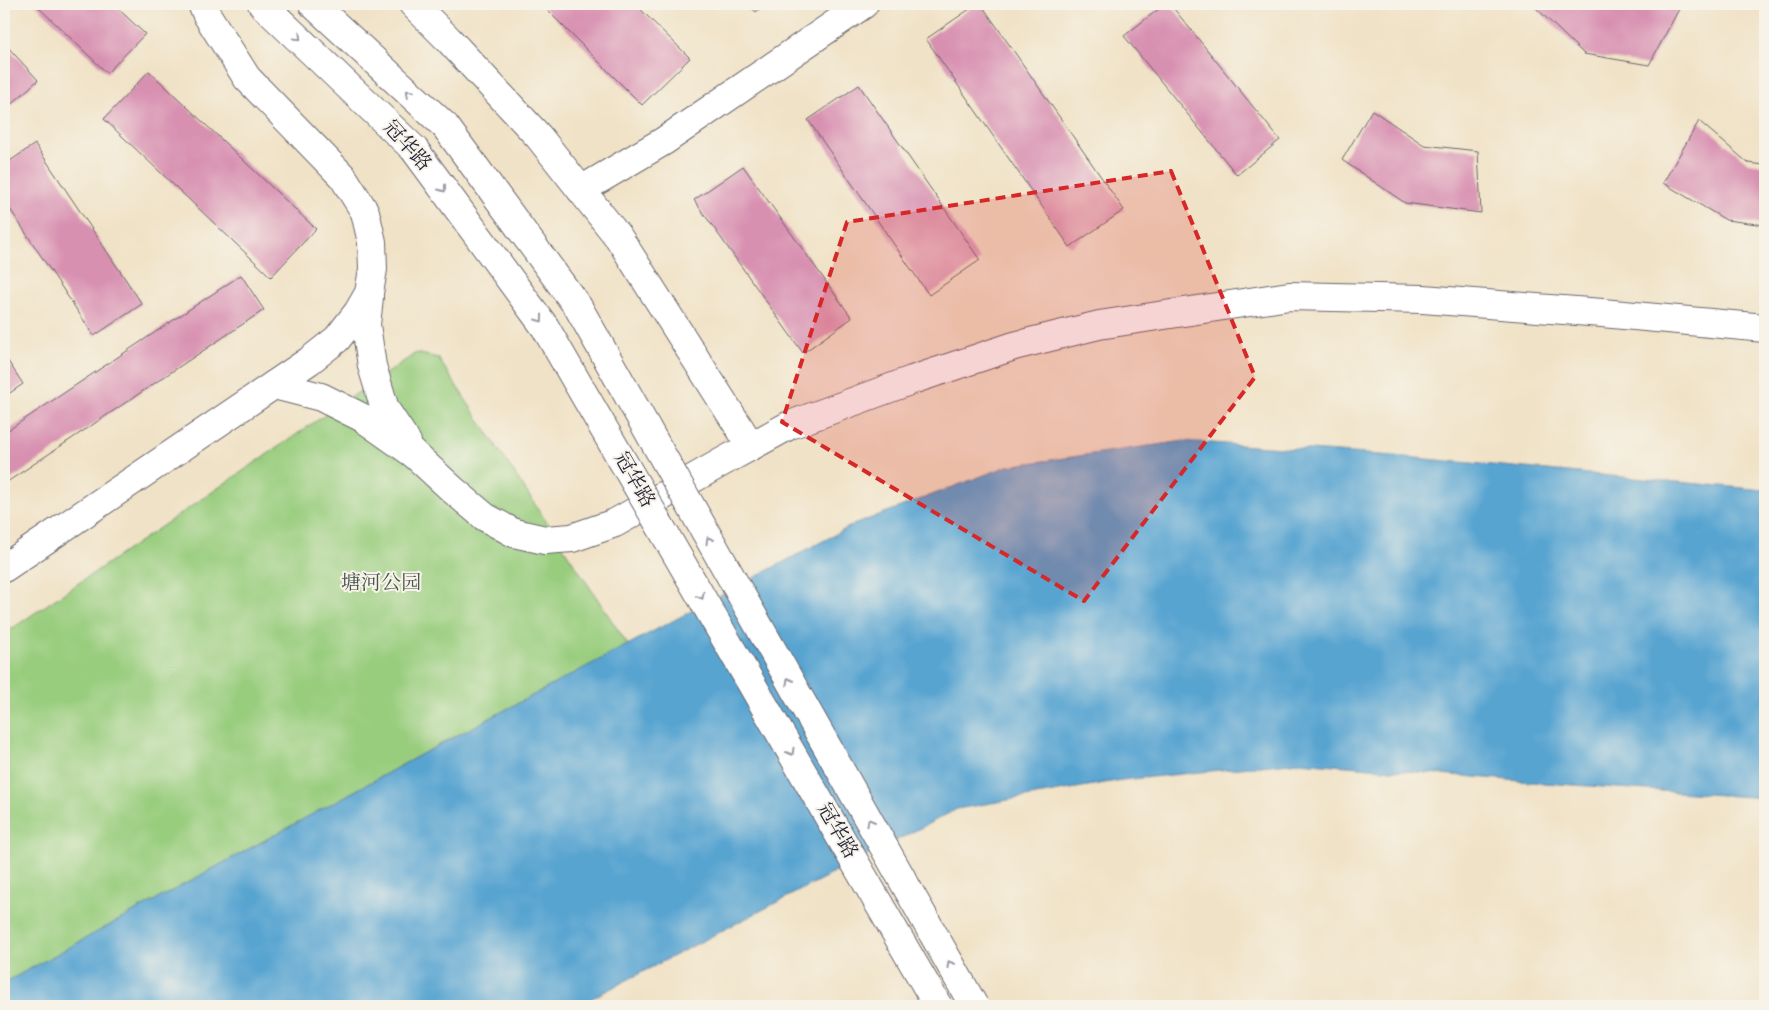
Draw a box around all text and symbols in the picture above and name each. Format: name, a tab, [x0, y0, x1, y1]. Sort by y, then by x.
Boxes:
one-way arrow	[292, 32, 301, 41]
one-way arrow	[406, 90, 415, 99]
street label: 冠华路	[378, 115, 436, 177]
one-way arrow	[437, 183, 446, 192]
one-way arrow	[534, 313, 542, 322]
street label: 冠华路	[608, 448, 660, 512]
one-way arrow	[706, 536, 716, 545]
park label: 塘河公园	[341, 571, 421, 596]
one-way arrow	[694, 590, 704, 599]
one-way arrow	[786, 677, 796, 686]
one-way arrow	[784, 746, 794, 755]
street label: 冠华路	[811, 799, 863, 863]
one-way arrow	[866, 819, 876, 828]
one-way arrow	[946, 960, 956, 969]

